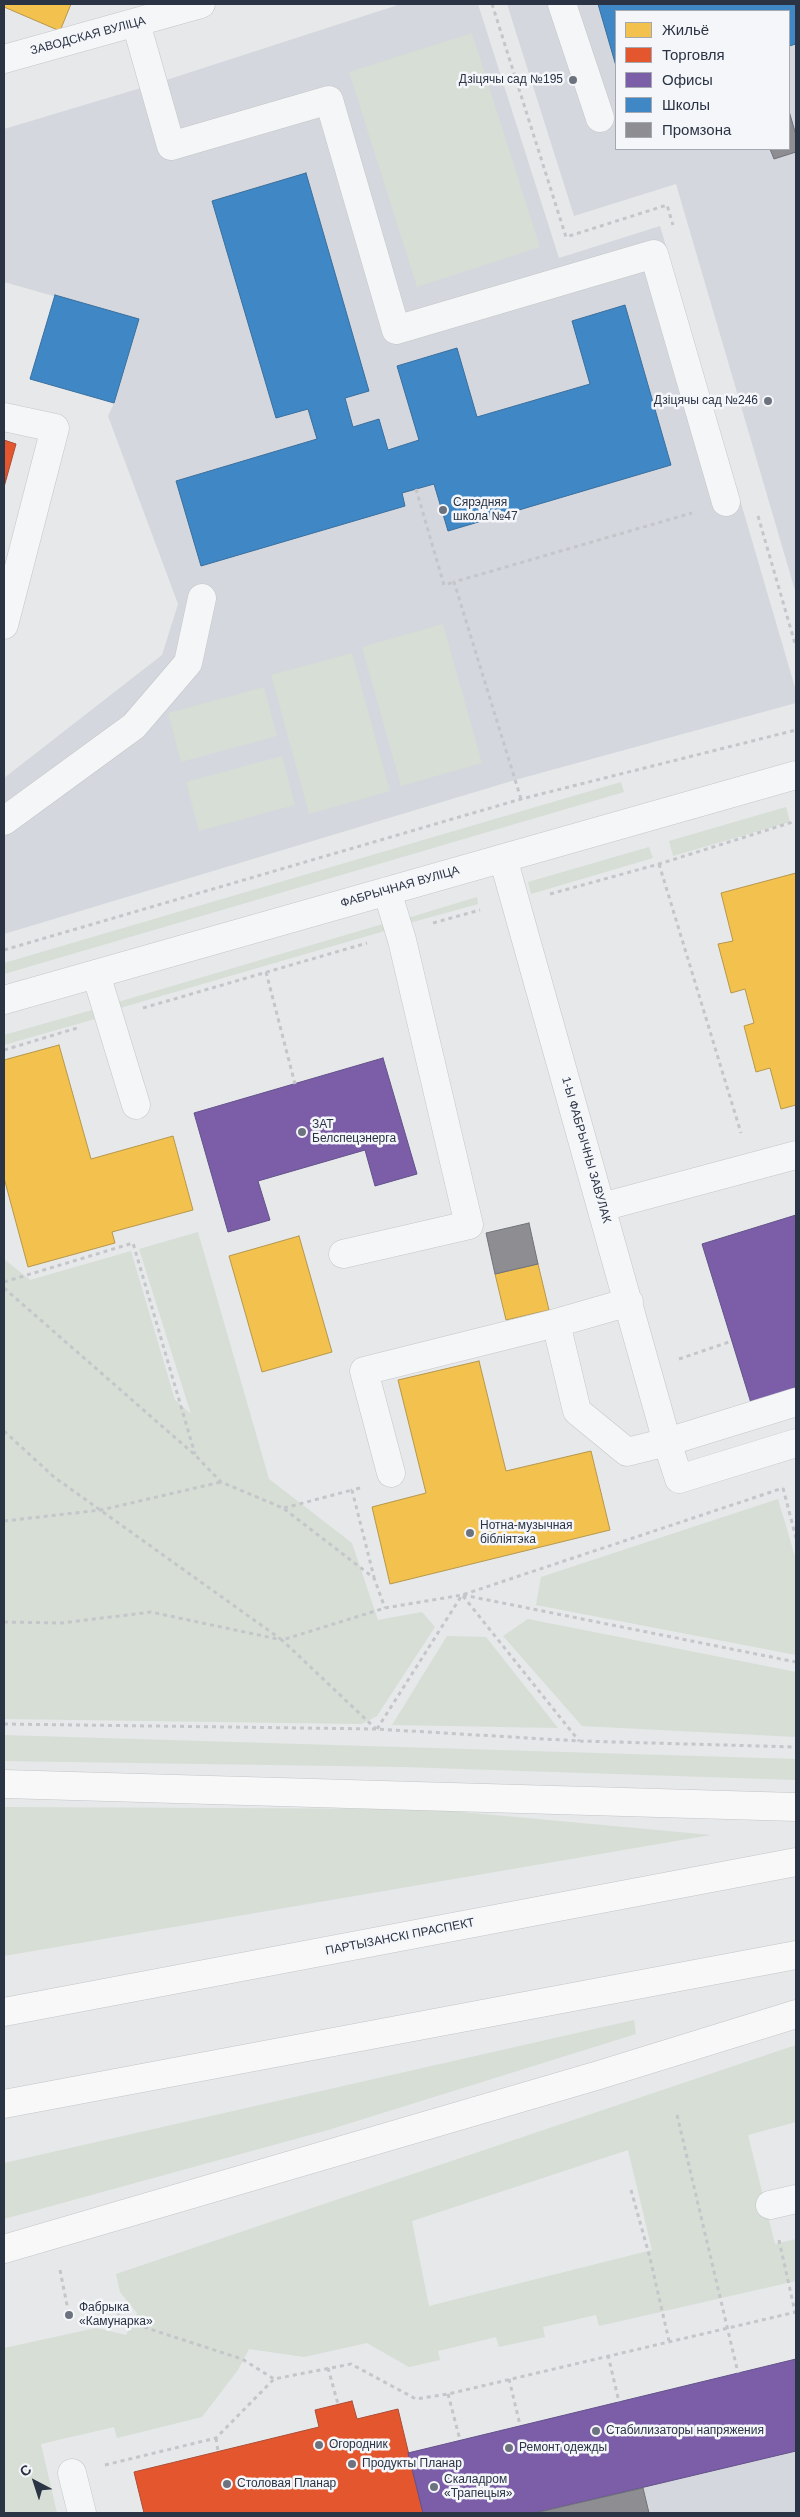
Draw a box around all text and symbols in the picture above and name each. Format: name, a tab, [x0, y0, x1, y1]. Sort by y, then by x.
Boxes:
legend	[615, 10, 790, 150]
street label: ЗАВОДСКАЯ ВУЛІЦА	[29, 14, 147, 58]
text: Жильё	[662, 21, 709, 38]
text: Торговля	[662, 46, 725, 63]
text: Офисы	[662, 71, 713, 88]
place label: Дзіцячы сад №195	[459, 73, 563, 87]
marker: Дзіцячы сад №195	[567, 74, 579, 86]
text: Школы	[662, 96, 710, 113]
text: Промзона	[662, 121, 731, 138]
place label: Дзіцячы сад №246	[654, 394, 758, 408]
marker: Дзіцячы сад №246	[762, 395, 774, 407]
place label: Сярэдняя школа №47	[453, 496, 518, 524]
marker: Сярэдняя школа №47	[437, 504, 449, 516]
street label: ФАБРЫЧНАЯ ВУЛІЦА	[339, 863, 461, 911]
street label: 1-Ы ФАБРЫЧНЫ ЗАВУЛАК	[558, 1075, 614, 1225]
place label: ЗАТ Белспецэнерга	[312, 1118, 396, 1146]
marker: ЗАТ Белспецэнерга	[296, 1126, 308, 1138]
place label: Нотна-музычная бібліятэка	[480, 1519, 572, 1547]
marker: Нотна-музычная бібліятэка	[464, 1527, 476, 1539]
street label: ПАРТЫЗАНСКІ ПРАСПЕКТ	[324, 1915, 476, 1959]
place label: Фабрыка «Камунарка»	[79, 2301, 153, 2329]
marker: Фабрыка «Камунарка»	[63, 2309, 75, 2321]
place label: Стабилизаторы напряжения	[606, 2424, 764, 2438]
marker: Стабилизаторы напряжения	[590, 2425, 602, 2437]
place label: Огородник	[329, 2438, 388, 2452]
marker: Огородник	[313, 2439, 325, 2451]
place label: Ремонт одежды	[519, 2441, 607, 2455]
marker: Ремонт одежды	[503, 2442, 515, 2454]
north arrow	[10, 2457, 60, 2507]
place label: Продукты Планар	[362, 2457, 462, 2471]
marker: Продукты Планар	[346, 2458, 358, 2470]
text: С	[16, 2461, 34, 2480]
place label: Скаладром «Трапецыя»	[444, 2473, 513, 2501]
place label: Столовая Планар	[237, 2477, 336, 2491]
marker: Столовая Планар	[221, 2478, 233, 2490]
marker: Скаладром «Трапецыя»	[428, 2481, 440, 2493]

